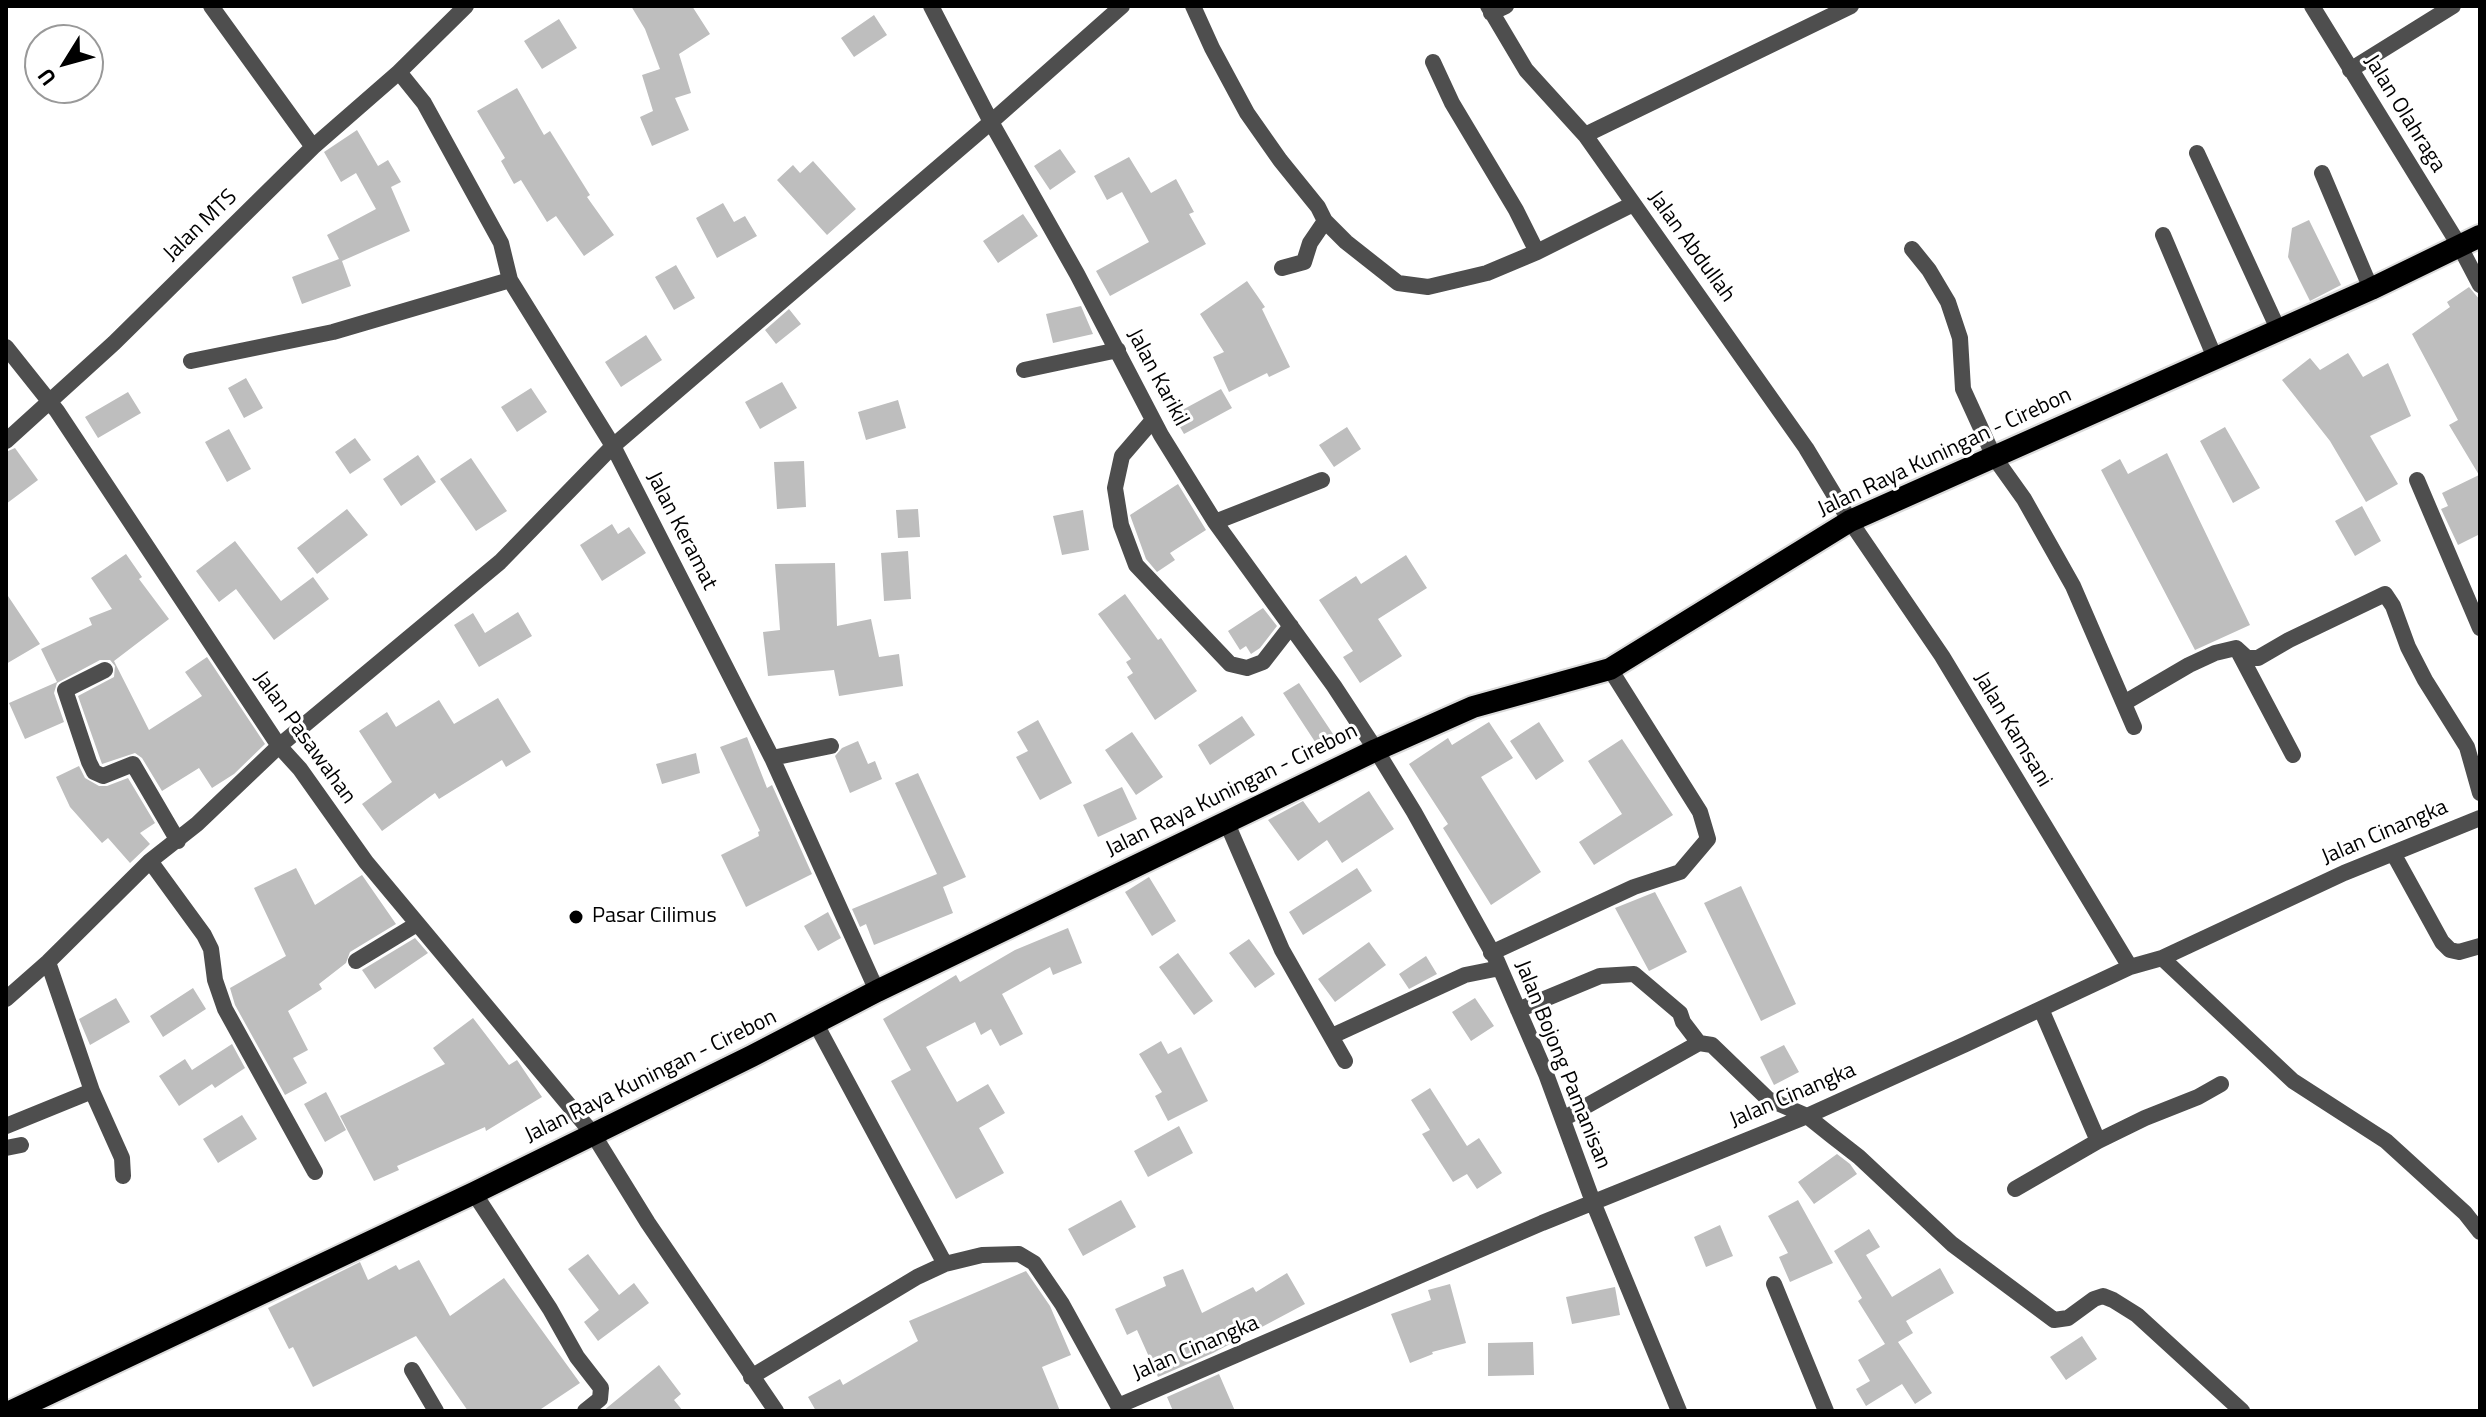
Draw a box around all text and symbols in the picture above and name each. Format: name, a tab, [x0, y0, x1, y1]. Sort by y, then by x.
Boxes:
north arrow	[24, 24, 104, 104]
street label: Jalan Olahraga	[2357, 50, 2451, 178]
text: U	[29, 61, 64, 93]
street label: Jalan MTS	[159, 185, 243, 267]
street label: Jalan Abdullah	[1642, 186, 1740, 308]
street label: Jalan Karikil	[1120, 325, 1194, 431]
street label: Jalan Raya Kuningan - Cirebon	[1814, 383, 2076, 523]
street label: Jalan Keramat	[640, 467, 722, 595]
street label: Jalan Pasawahan	[247, 666, 361, 810]
street label: Jalan Kamsani	[1967, 668, 2057, 792]
street label: Jalan Raya Kuningan - Cirebon	[1102, 718, 1362, 864]
street label: Jalan Cinangka	[2318, 795, 2452, 871]
place label: Pasar Cilimus	[592, 904, 717, 930]
marker: Pasar Cilimus	[567, 908, 585, 926]
street label: Jalan Bojong Pamanisan	[1508, 957, 1616, 1173]
street label: Jalan Raya Kuningan - Cirebon	[521, 1004, 781, 1150]
street label: Jalan Cinangka	[1726, 1058, 1860, 1134]
street label: Jalan Cinangka	[1129, 1311, 1263, 1387]

